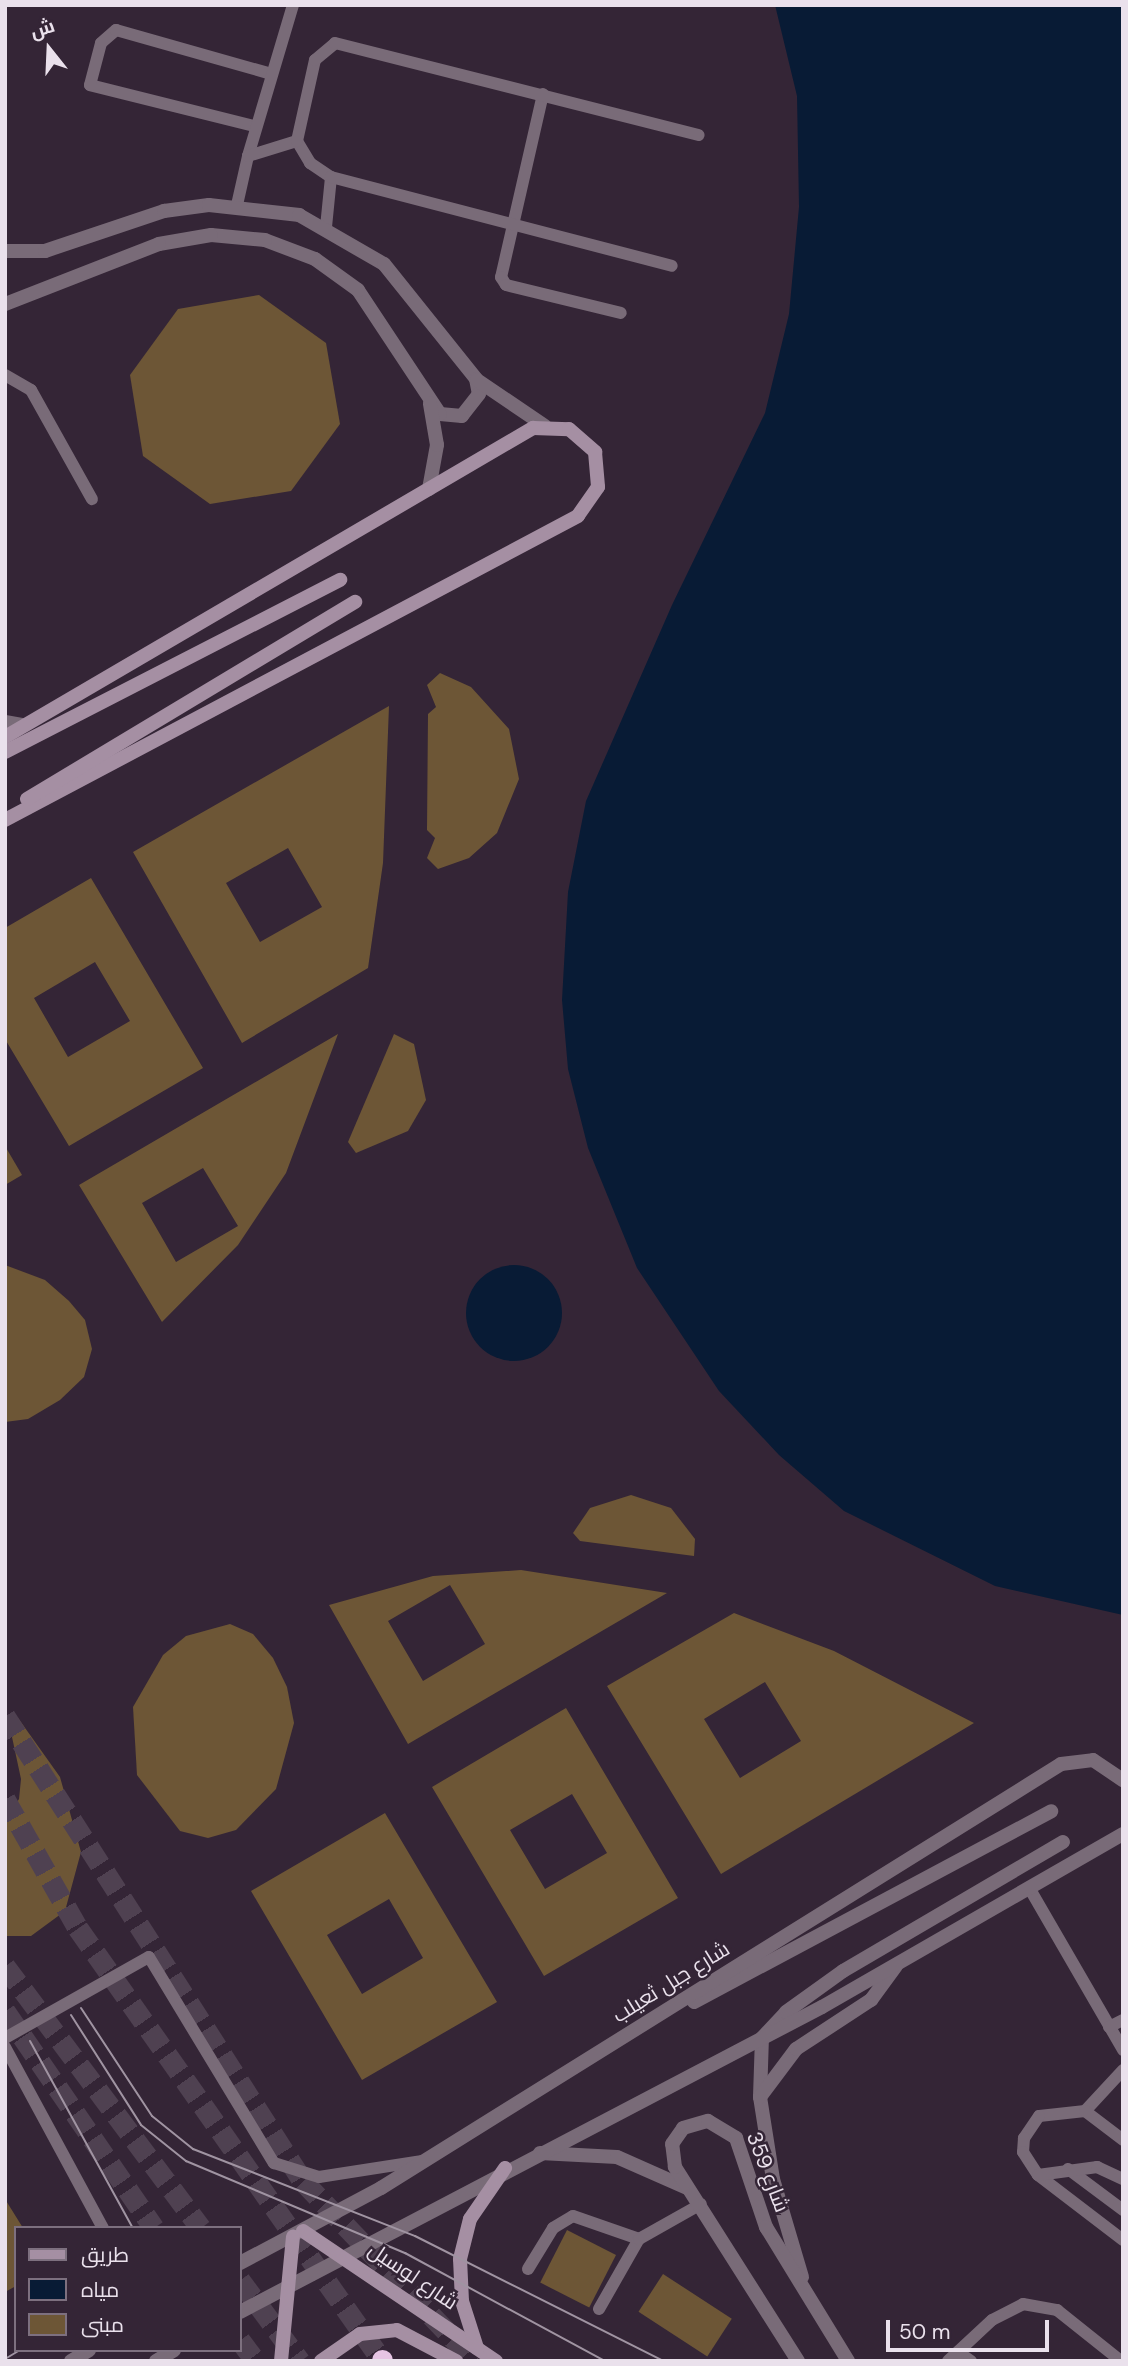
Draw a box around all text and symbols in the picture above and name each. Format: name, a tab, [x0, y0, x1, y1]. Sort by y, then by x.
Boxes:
text: ش	[27, 13, 58, 44]
north arrow	[14, 14, 84, 84]
street label: شارع جبل ثعيلب	[608, 1936, 734, 2028]
street label: شارع 359	[741, 2128, 795, 2216]
legend	[14, 2226, 242, 2352]
street label: شارع لوسيل	[364, 2237, 462, 2315]
text: طريق	[81, 2241, 129, 2269]
text: مياه	[81, 2276, 119, 2304]
scale bar	[890, 2306, 1053, 2350]
text: مبنى	[81, 2311, 124, 2339]
text: 50 m	[899, 2318, 950, 2346]

